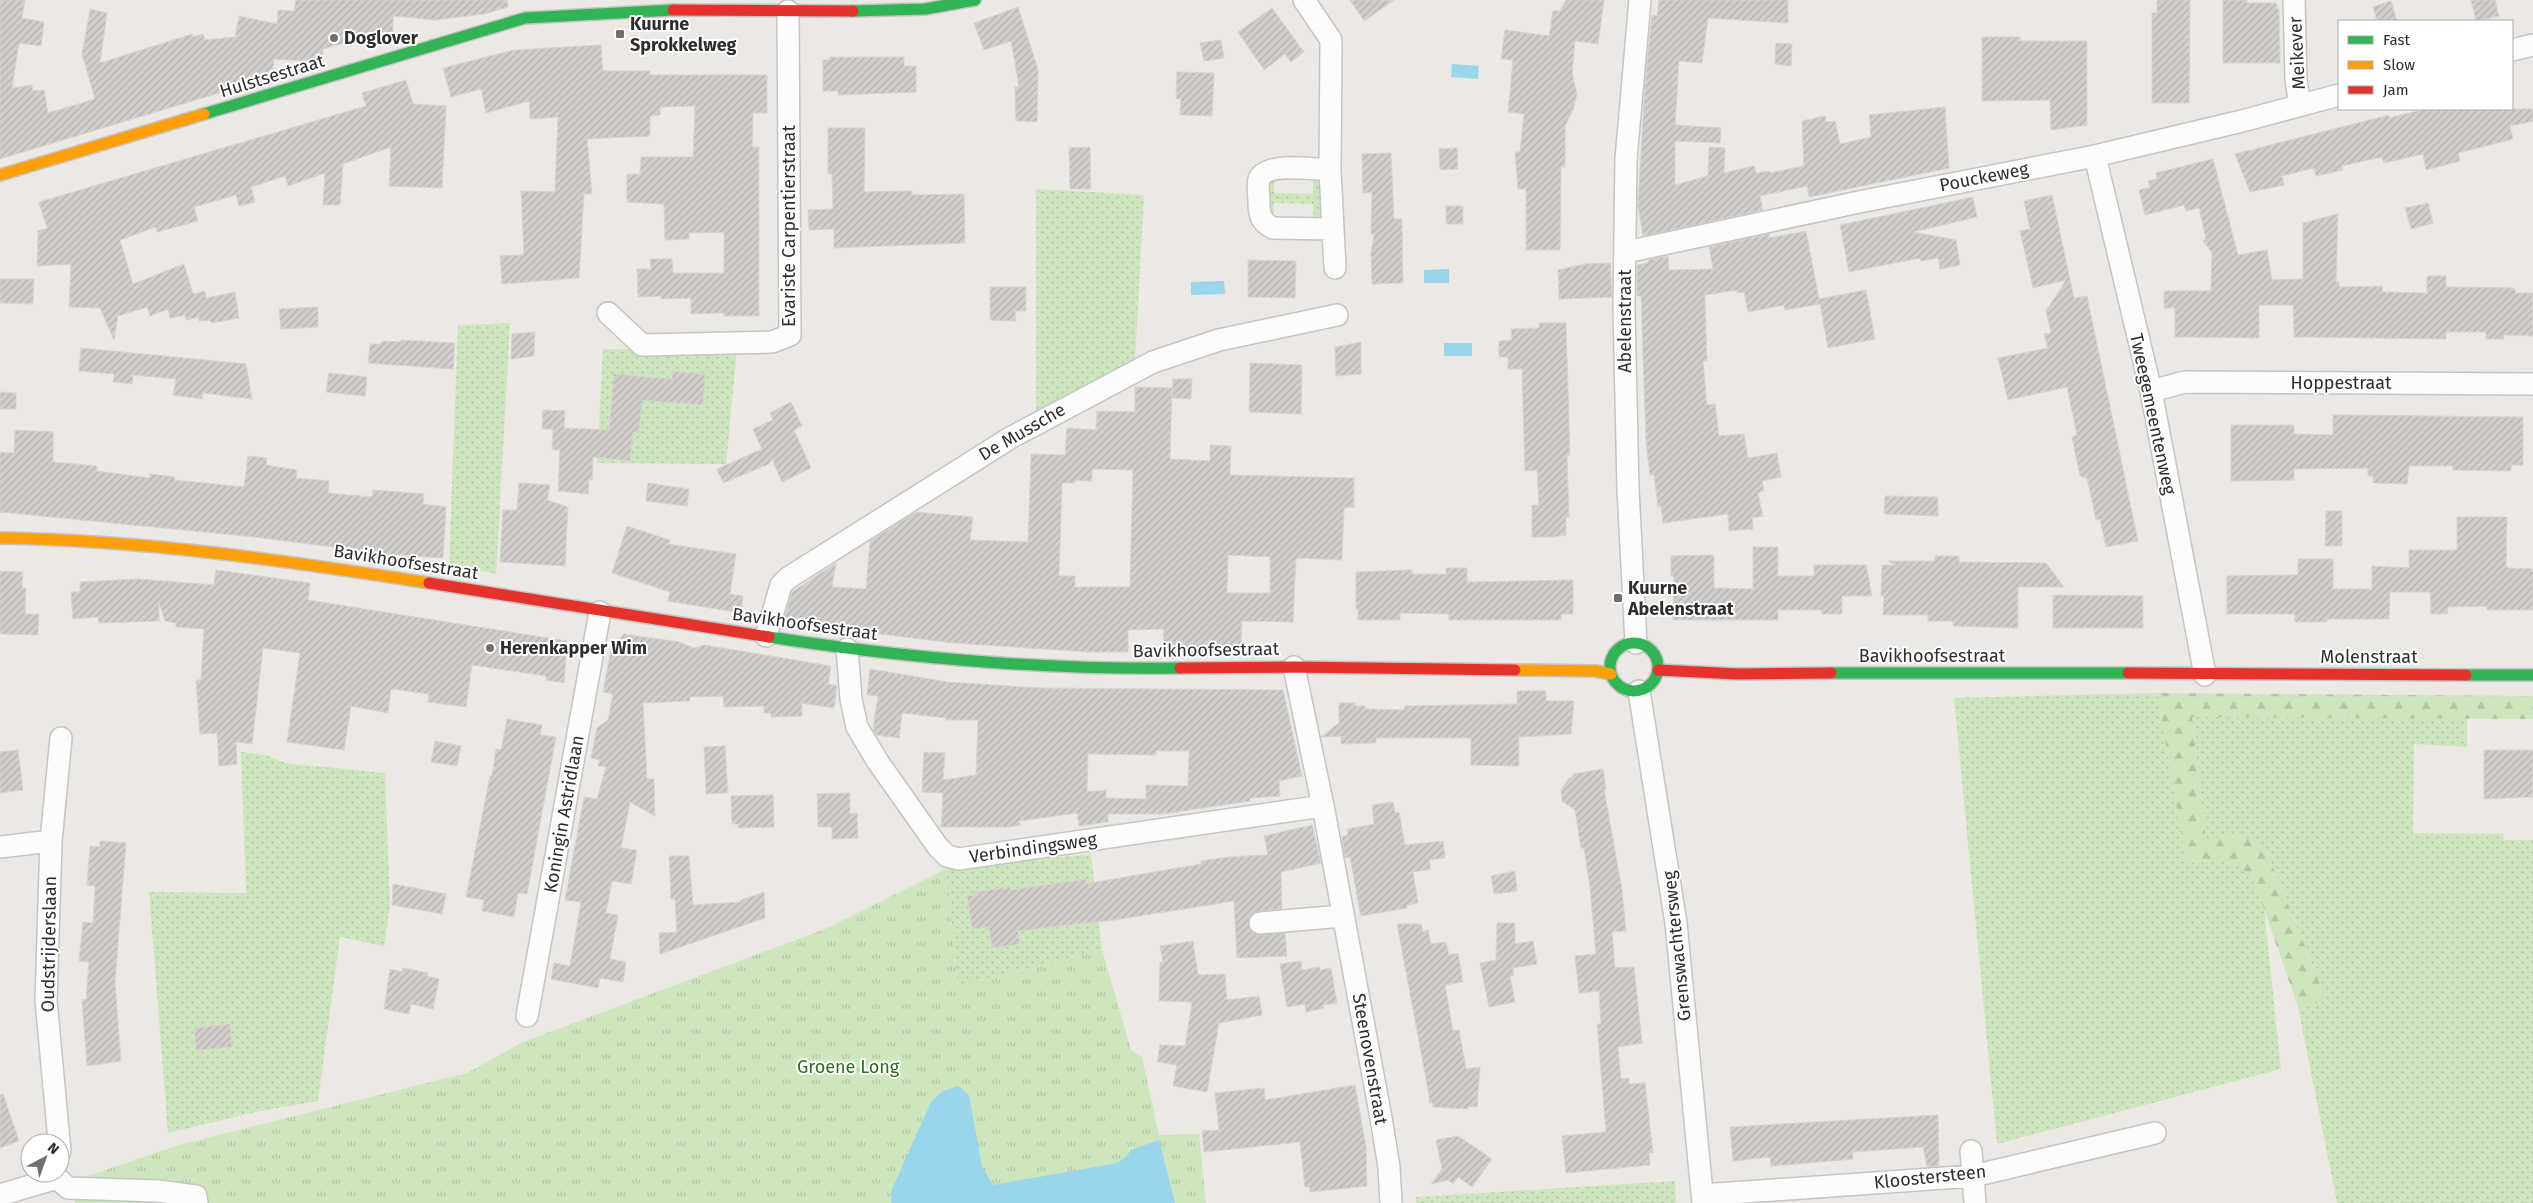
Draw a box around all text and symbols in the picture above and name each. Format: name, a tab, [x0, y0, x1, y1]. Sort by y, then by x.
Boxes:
place label: Kuurne Sprokkelweg	[630, 13, 737, 56]
street label: Meikever	[2284, 16, 2310, 90]
legend	[2338, 20, 2513, 110]
place label: Doglover	[344, 27, 419, 49]
marker: Kuurne Sprokkelweg	[614, 28, 626, 40]
text: Fast	[2383, 31, 2410, 49]
marker: Doglover	[328, 32, 340, 44]
street label: Hulstsestraat	[217, 49, 327, 102]
text: Slow	[2383, 56, 2415, 74]
text: Jam	[2383, 81, 2409, 99]
street label: Evariste Carpentierstraat	[778, 125, 800, 327]
street label: Pouckeweg	[1938, 157, 2031, 196]
street label: Abelenstraat	[1614, 269, 1636, 373]
street label: Tweegemeentenweg	[2125, 331, 2181, 497]
street label: Hoppestraat	[2290, 372, 2392, 394]
street label: De Mussche	[975, 398, 1069, 466]
street label: Bavikhoofsestraat	[332, 540, 481, 584]
place label: Kuurne Abelenstraat	[1627, 577, 1735, 620]
marker: Kuurne Abelenstraat	[1612, 592, 1624, 604]
street label: Bavikhoofsestraat	[731, 603, 880, 645]
place label: Herenkapper Wim	[500, 637, 647, 659]
street label: Bavikhoofsestraat	[1133, 638, 1280, 662]
marker: Herenkapper Wim	[484, 642, 496, 654]
street label: Bavikhoofsestraat	[1859, 645, 2006, 667]
street label: Molenstraat	[2320, 646, 2418, 668]
street label: Koningin Astridlaan	[539, 733, 589, 895]
street label: Verbindingsweg	[968, 828, 1099, 868]
street label: Grenswachtersweg	[1658, 869, 1696, 1022]
street label: Oudstrijderslaan	[37, 876, 61, 1012]
street label: Steenovenstraat	[1348, 992, 1392, 1127]
park label: Groene Long	[797, 1056, 900, 1078]
north arrow	[20, 1133, 70, 1183]
text: N	[44, 1139, 62, 1158]
street label: Kloostersteen	[1873, 1160, 1987, 1194]

